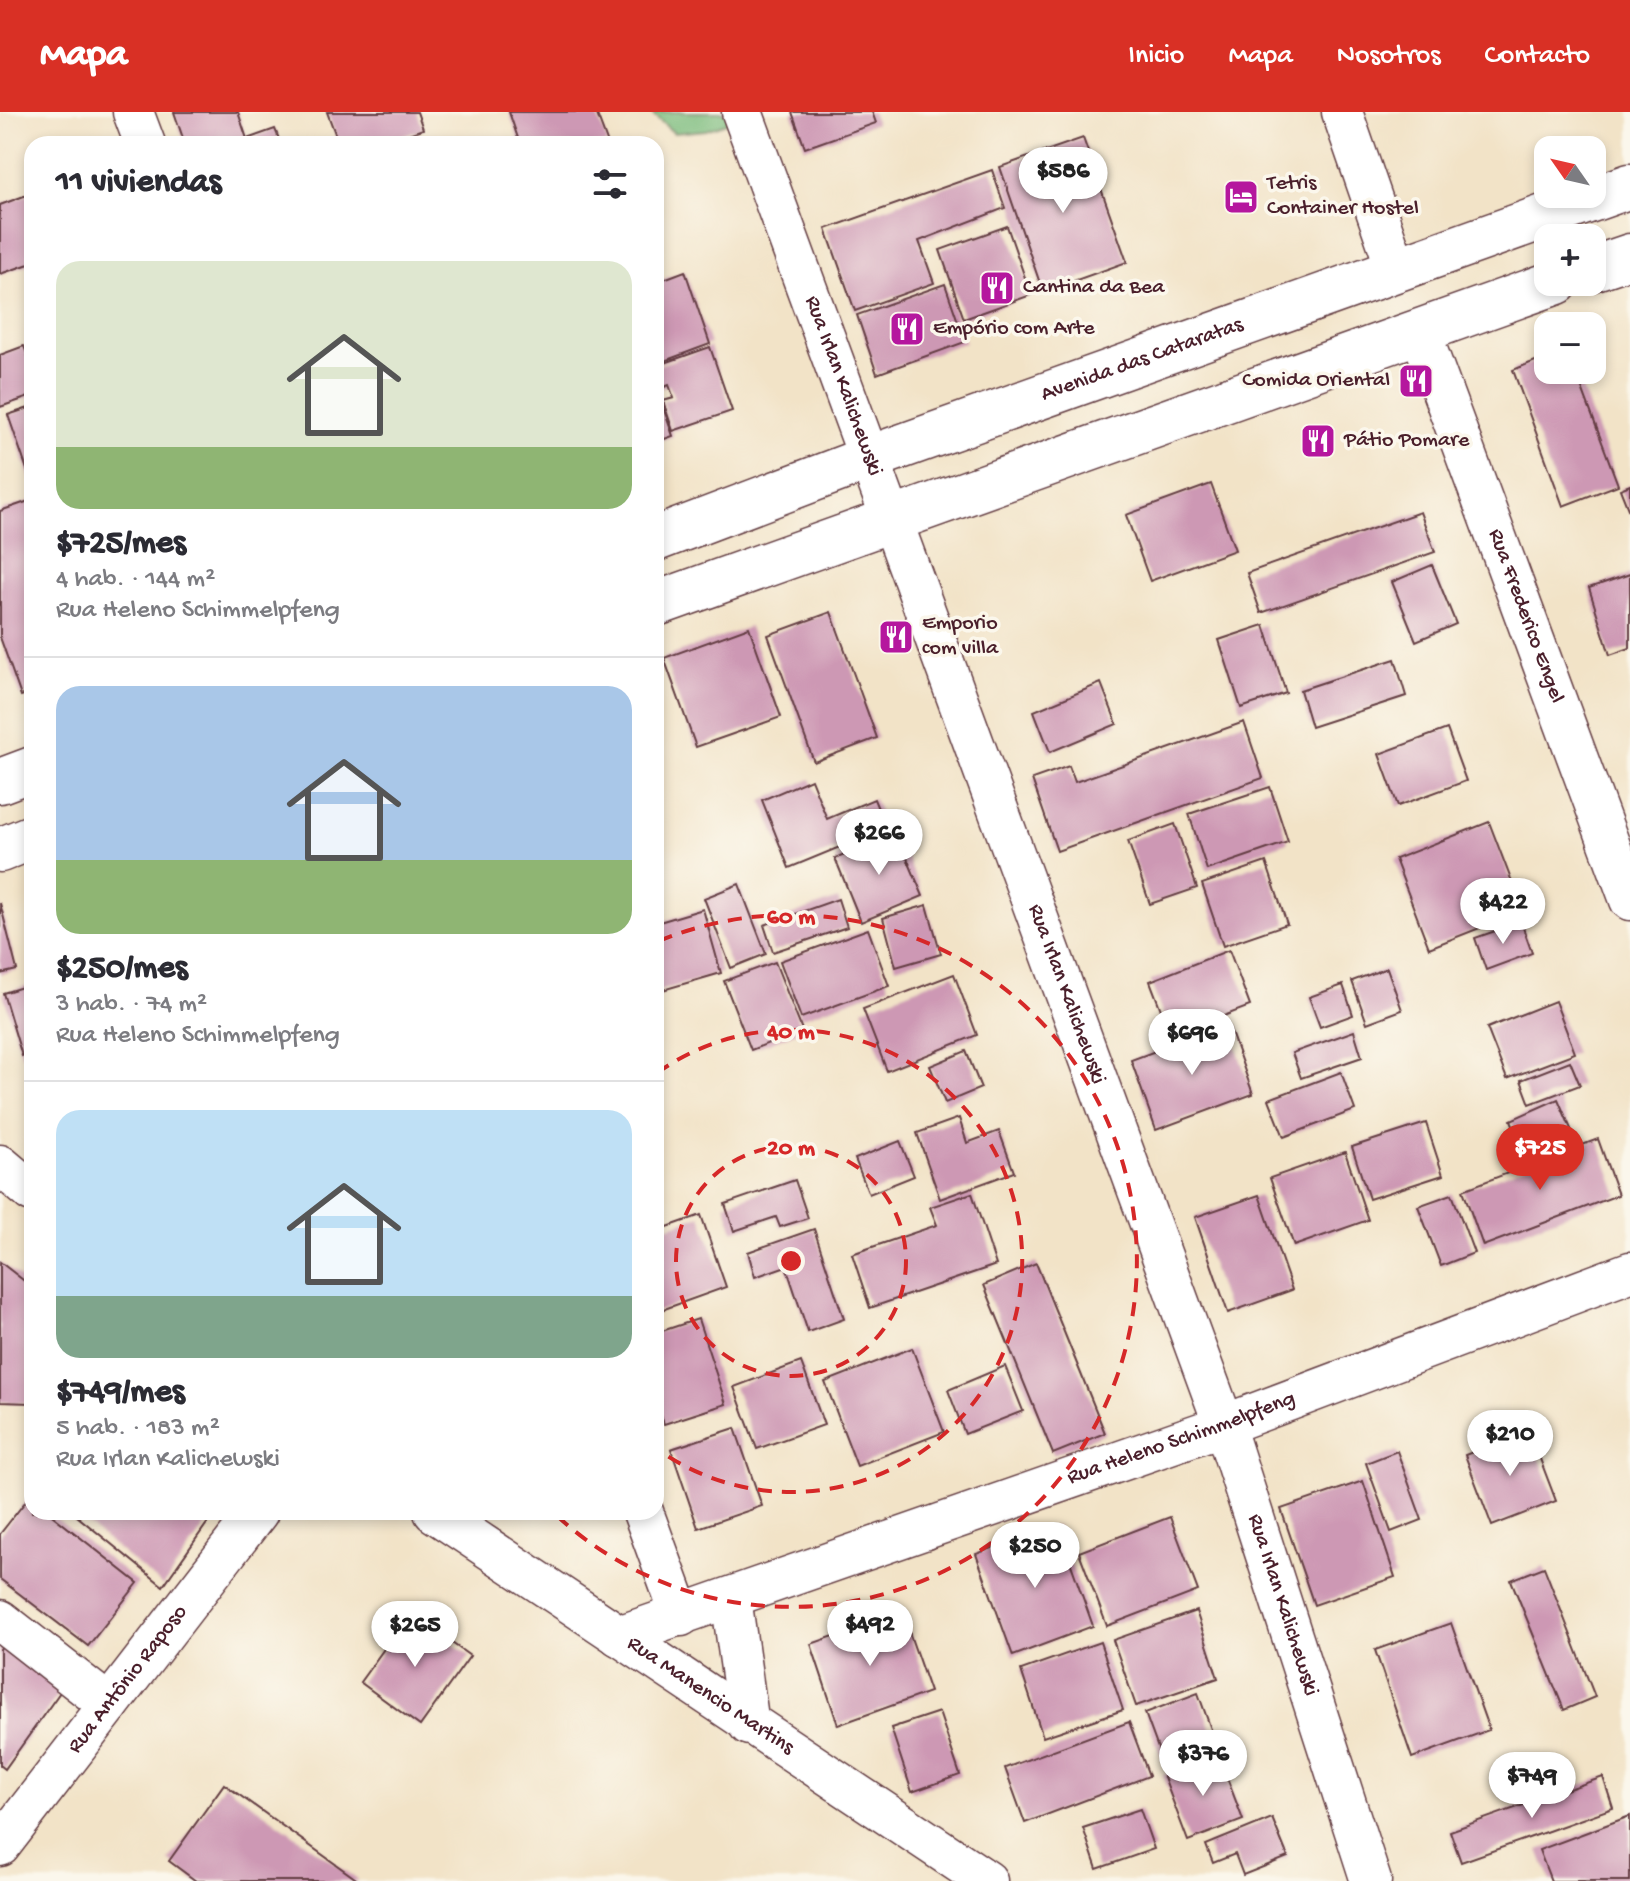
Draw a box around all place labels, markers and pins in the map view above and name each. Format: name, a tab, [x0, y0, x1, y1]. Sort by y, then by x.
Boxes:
pin: $586	[1016, 147, 1110, 215]
place label: Tetris Container Hostel	[1265, 171, 1419, 222]
hotel icon: Tetris Container Hostel	[1222, 178, 1260, 216]
restaurant icon: Cantina da Bea	[978, 269, 1016, 307]
place label: Cantina da Bea	[1023, 275, 1165, 301]
restaurant icon: Empório com Arte	[888, 310, 926, 348]
place label: Empório com Arte	[933, 316, 1095, 342]
restaurant icon: Comida Oriental	[1397, 362, 1435, 400]
place label: Comida Oriental	[1242, 368, 1390, 394]
restaurant icon: Pátio Pomare	[1299, 422, 1337, 460]
place label: Pátio Pomare	[1343, 428, 1470, 454]
place label: Emporio com villa	[922, 611, 999, 662]
restaurant icon: Emporio com villa	[877, 618, 915, 656]
pin: $266	[832, 809, 926, 877]
pin: $422	[1456, 878, 1550, 946]
pin: $696	[1145, 1009, 1239, 1077]
pin: $725	[1493, 1124, 1587, 1192]
centre of rings	[777, 1247, 805, 1275]
pin: $210	[1463, 1410, 1557, 1478]
pin: $250	[988, 1522, 1082, 1590]
pin: $492	[823, 1600, 917, 1668]
pin: $265	[368, 1601, 462, 1669]
pin: $376	[1156, 1730, 1250, 1798]
pin: $749	[1485, 1752, 1579, 1820]

